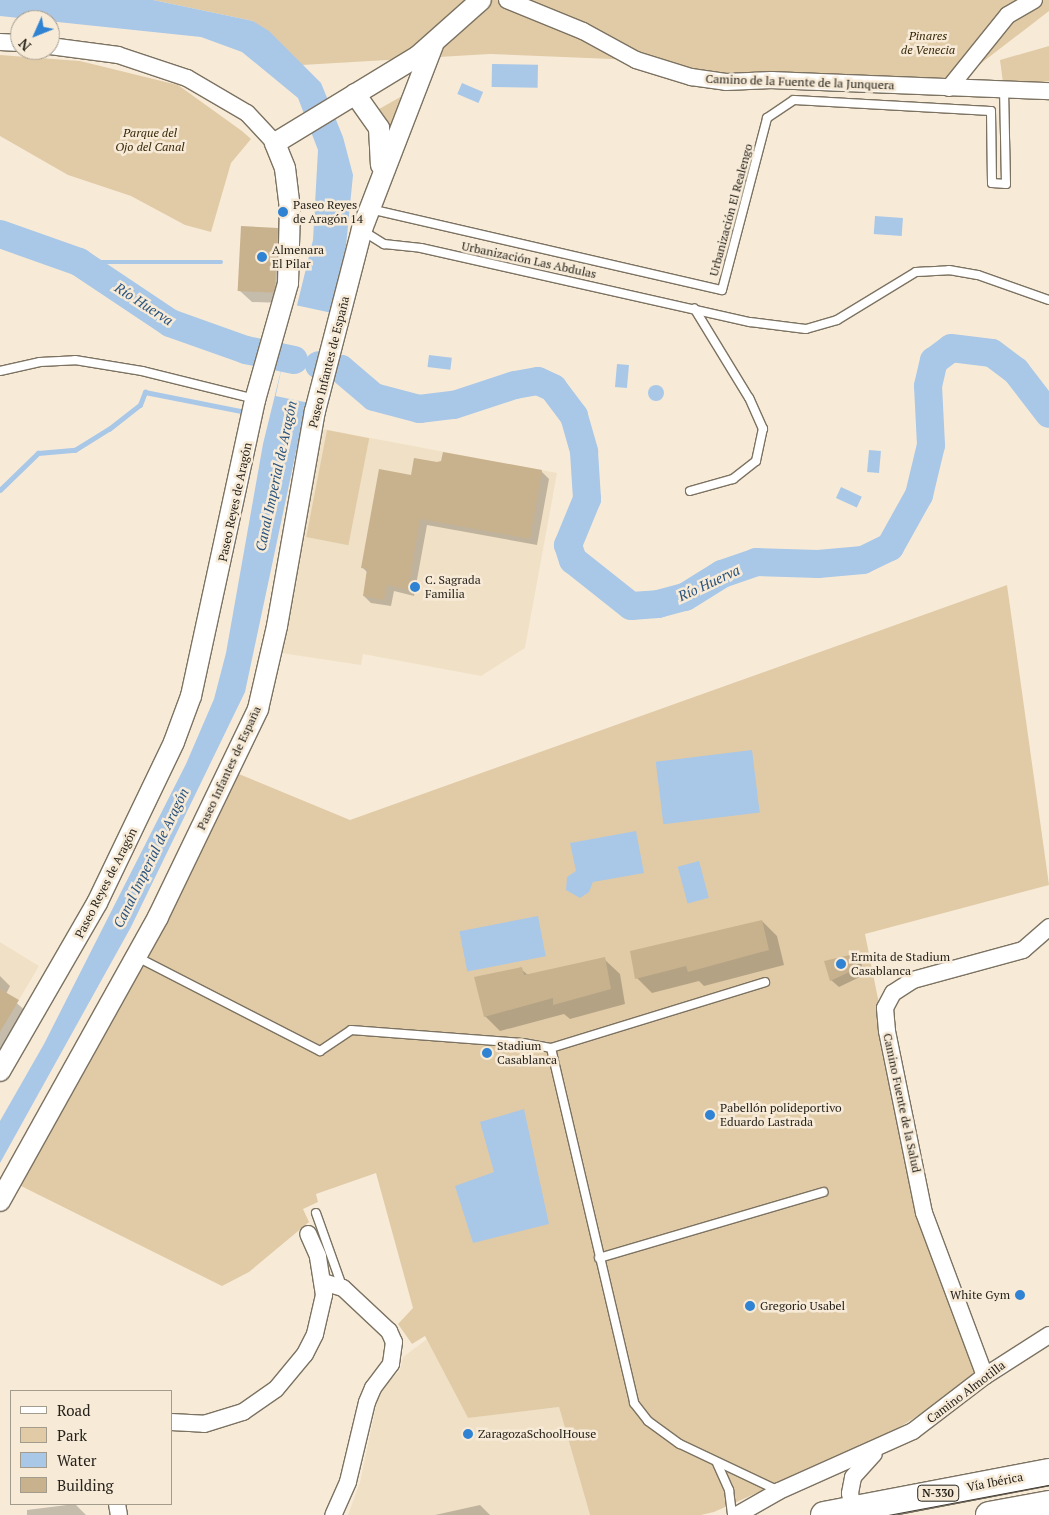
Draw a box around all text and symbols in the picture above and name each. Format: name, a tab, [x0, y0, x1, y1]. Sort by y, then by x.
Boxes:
north arrow	[10, 10, 60, 60]
park label: Pinares de Venecia	[901, 29, 955, 57]
text: N	[14, 35, 35, 55]
street label: Camino de la Fuente de la Junquera	[705, 72, 895, 92]
park label: Parque del Ojo del Canal	[115, 126, 185, 154]
street label: Urbanización El Realengo	[706, 142, 756, 278]
place label: Paseo Reyes de Aragón 14	[293, 198, 363, 226]
marker: Paseo Reyes de Aragón 14	[277, 206, 289, 218]
street label: Urbanización Las Abdulas	[460, 239, 598, 281]
place label: Almenara El Pilar	[272, 243, 324, 271]
marker: Almenara El Pilar	[256, 251, 268, 263]
water label: Río Huerva	[112, 279, 176, 329]
street label: Paseo Infantes de España	[306, 295, 352, 429]
water label: Canal Imperial de Aragón	[252, 399, 300, 553]
street label: Paseo Reyes de Aragón	[215, 441, 255, 563]
water label: Río Huerva	[675, 561, 743, 605]
place label: C. Sagrada Familia	[425, 573, 481, 601]
marker: C. Sagrada Familia	[409, 581, 421, 593]
street label: Paseo Infantes de España	[194, 704, 264, 832]
water label: Canal Imperial de Aragón	[110, 785, 192, 931]
street label: Paseo Reyes de Aragón	[72, 825, 140, 941]
place label: Ermita de Stadium Casablanca	[851, 950, 950, 978]
marker: Ermita de Stadium Casablanca	[835, 958, 847, 970]
street label: Camino Fuente de la Salud	[880, 1032, 924, 1174]
place label: Stadium Casablanca	[497, 1039, 557, 1067]
marker: Stadium Casablanca	[481, 1047, 493, 1059]
place label: Pabellón polideportivo Eduardo Lastrada	[720, 1101, 842, 1129]
marker: Pabellón polideportivo Eduardo Lastrada	[704, 1109, 716, 1121]
place label: White Gym	[950, 1288, 1010, 1302]
marker: White Gym	[1014, 1289, 1026, 1301]
place label: Gregorio Usabel	[760, 1299, 845, 1313]
marker: Gregorio Usabel	[744, 1300, 756, 1312]
street label: Camino Almotilla	[924, 1358, 1008, 1426]
legend	[10, 1390, 172, 1505]
text: Road	[57, 1400, 90, 1420]
text: Park	[57, 1425, 87, 1445]
place label: ZaragozaSchoolHouse	[478, 1427, 596, 1441]
marker: ZaragozaSchoolHouse	[462, 1428, 474, 1440]
text: Water	[57, 1450, 96, 1470]
street label: Vía Ibérica	[966, 1469, 1024, 1495]
text: Building	[57, 1475, 114, 1495]
road number: N-330	[917, 1485, 959, 1502]

